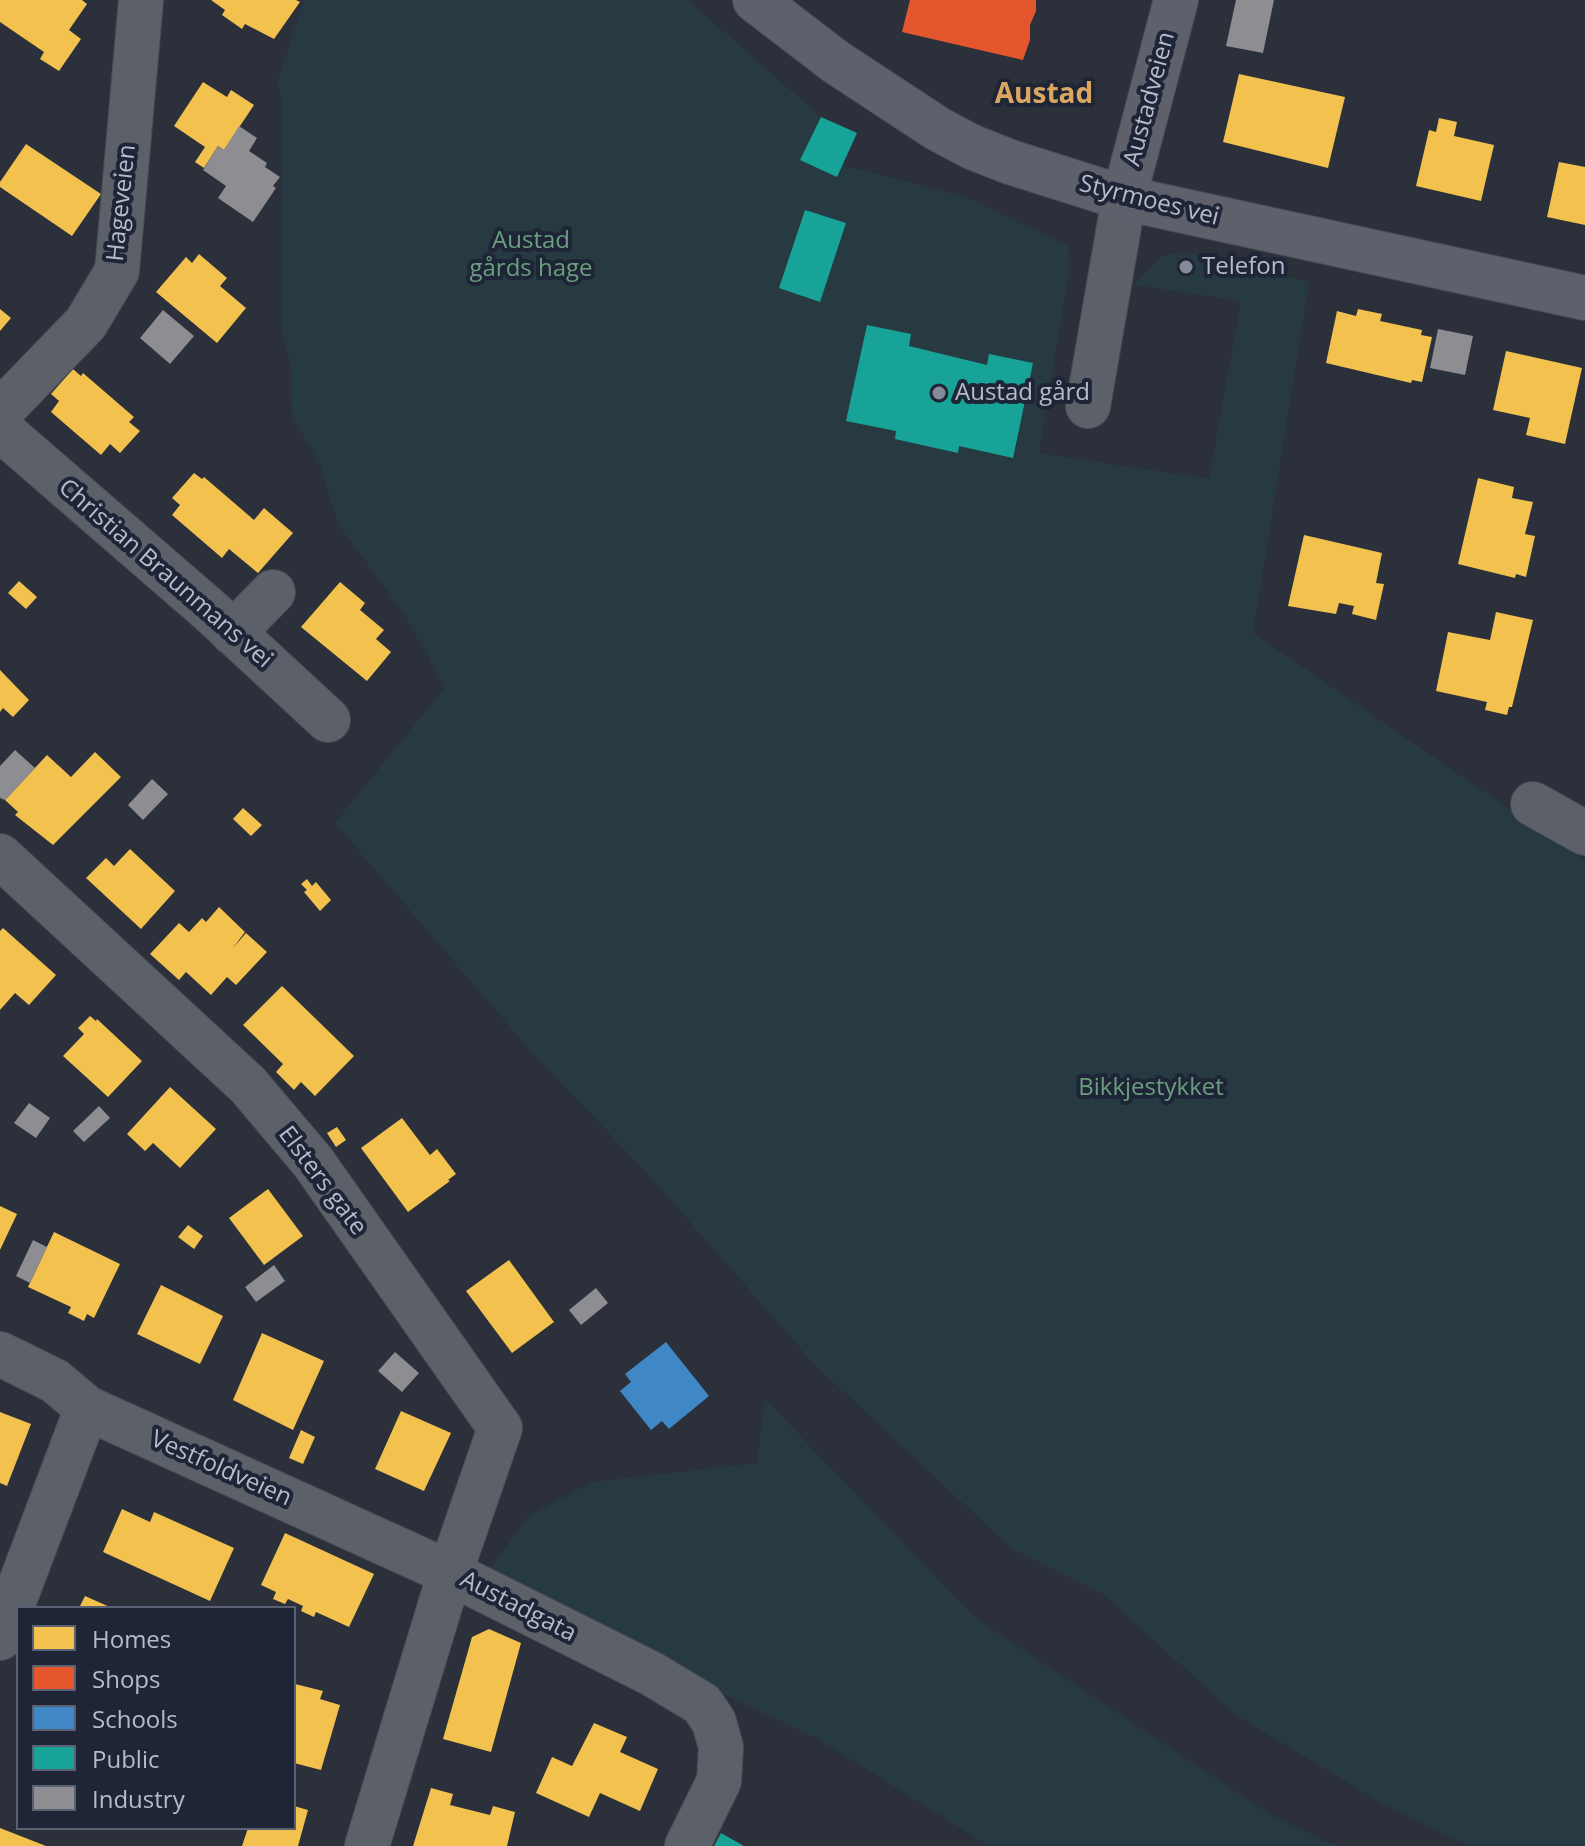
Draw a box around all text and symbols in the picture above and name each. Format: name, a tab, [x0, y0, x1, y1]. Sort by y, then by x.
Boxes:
street label: Austadveien	[1118, 29, 1182, 169]
district label: Austad	[995, 78, 1093, 112]
street label: Hageveien	[102, 143, 142, 263]
street label: Styrmoes vei	[1076, 170, 1222, 232]
park label: Austad gårds hage	[469, 227, 593, 283]
place label: Telefon	[1202, 253, 1285, 281]
marker: Telefon	[1177, 258, 1195, 276]
place label: Austad gård	[955, 379, 1090, 407]
marker: Austad gård	[930, 384, 948, 402]
street label: Christian Braunmans vei	[52, 473, 278, 675]
park label: Bikkjestykket	[1078, 1074, 1224, 1102]
street label: Elsters gate	[272, 1121, 372, 1241]
street label: Vestfoldveien	[146, 1425, 296, 1513]
street label: Austadgata	[455, 1566, 581, 1648]
legend	[16, 1606, 296, 1830]
text: Homes	[92, 1622, 171, 1655]
text: Shops	[92, 1662, 160, 1695]
text: Schools	[92, 1702, 178, 1735]
text: Public	[92, 1742, 159, 1775]
text: Industry	[92, 1782, 185, 1815]

